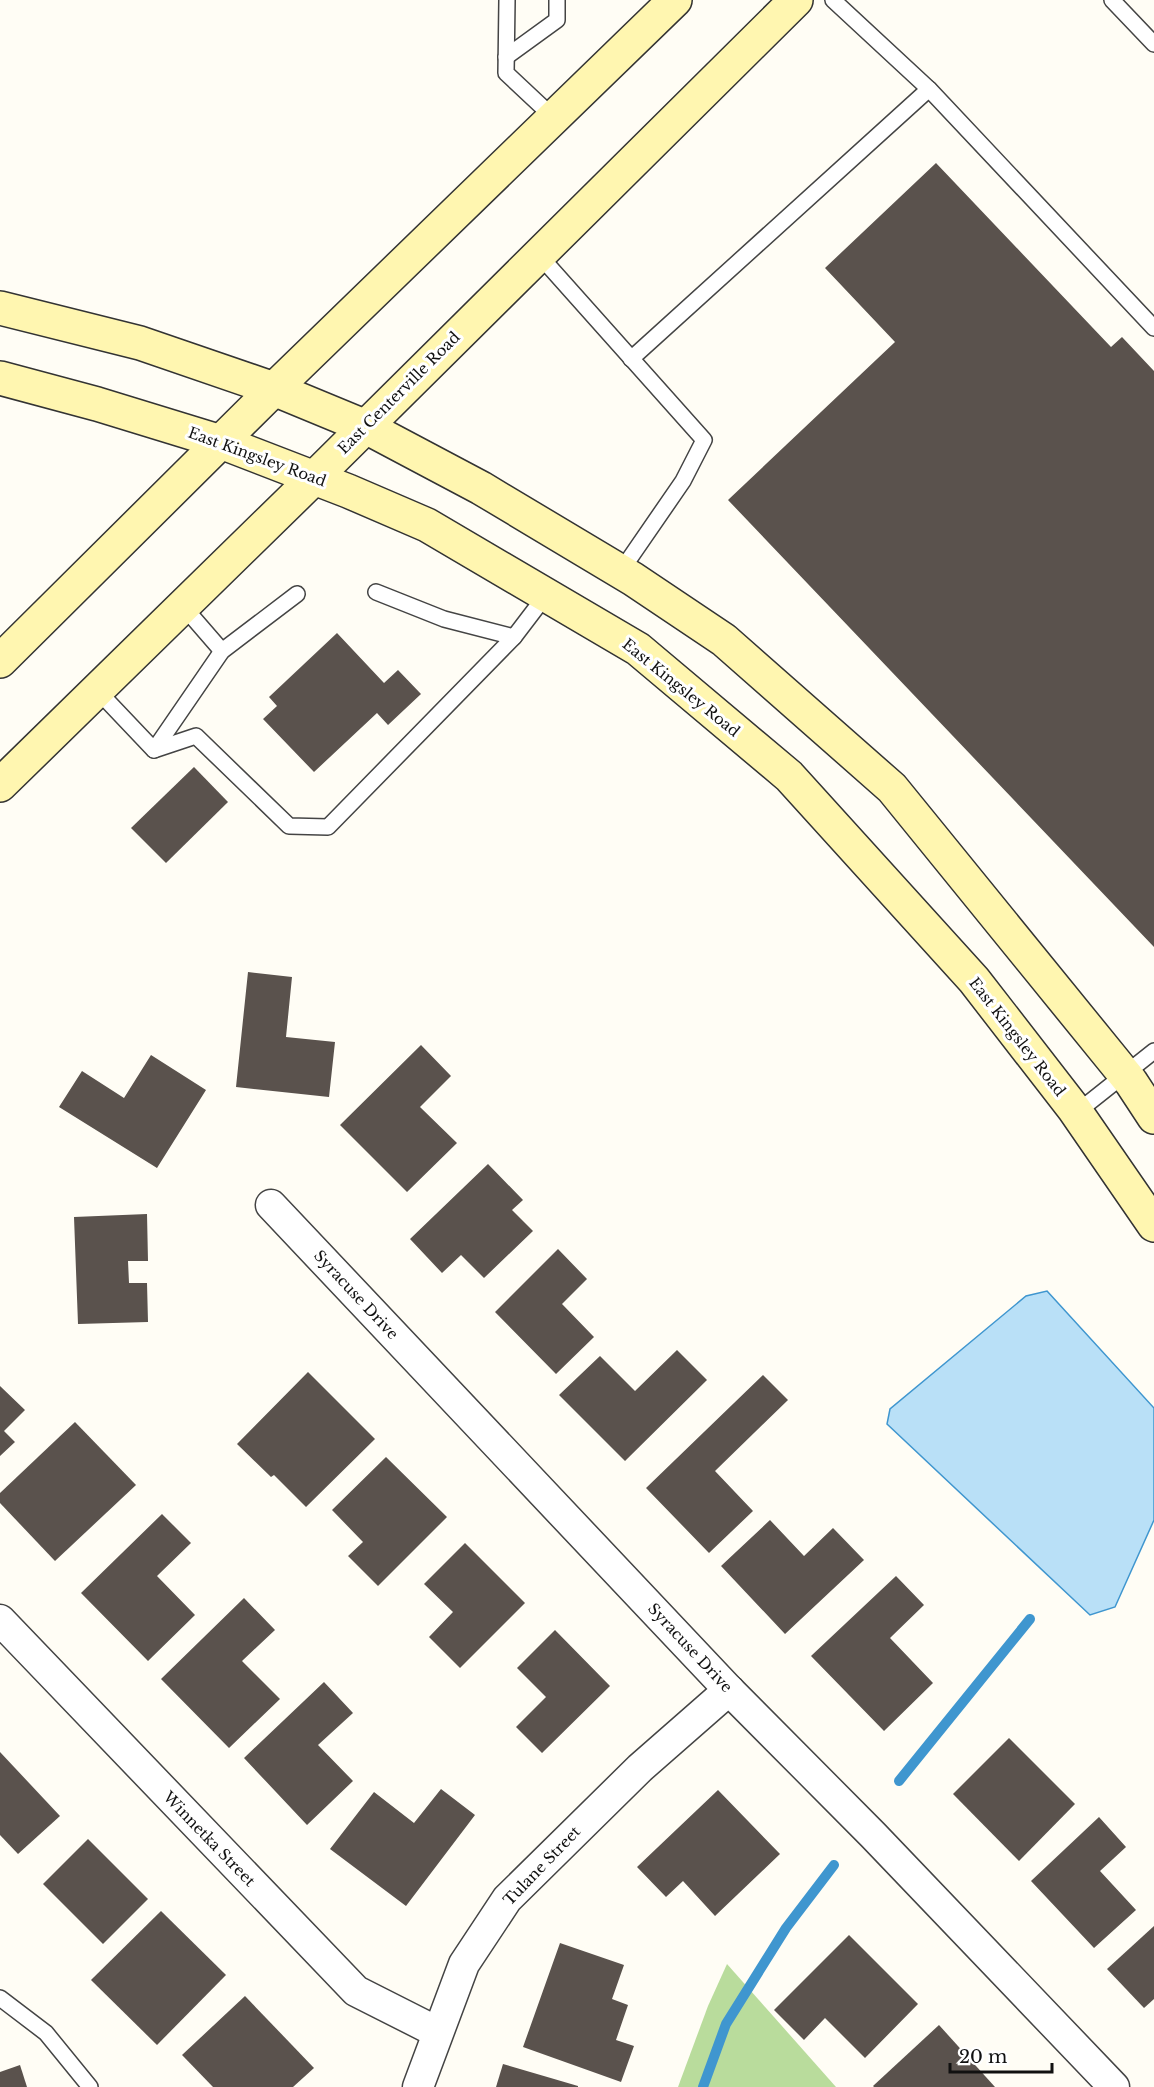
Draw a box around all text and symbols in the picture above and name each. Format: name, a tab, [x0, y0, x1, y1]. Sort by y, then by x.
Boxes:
street label: East Centerville Road	[334, 328, 464, 458]
street label: East Kingsley Road	[186, 423, 329, 490]
street label: East Kingsley Road	[619, 634, 744, 741]
street label: East Kingsley Road	[965, 973, 1070, 1100]
street label: Syracuse Drive	[310, 1246, 403, 1343]
street label: Syracuse Drive	[644, 1599, 737, 1696]
street label: Winnetka Street	[159, 1787, 260, 1890]
street label: Tulane Street	[499, 1822, 584, 1909]
scale bar	[950, 2036, 1052, 2074]
text: 20 m	[959, 2046, 1007, 2068]

